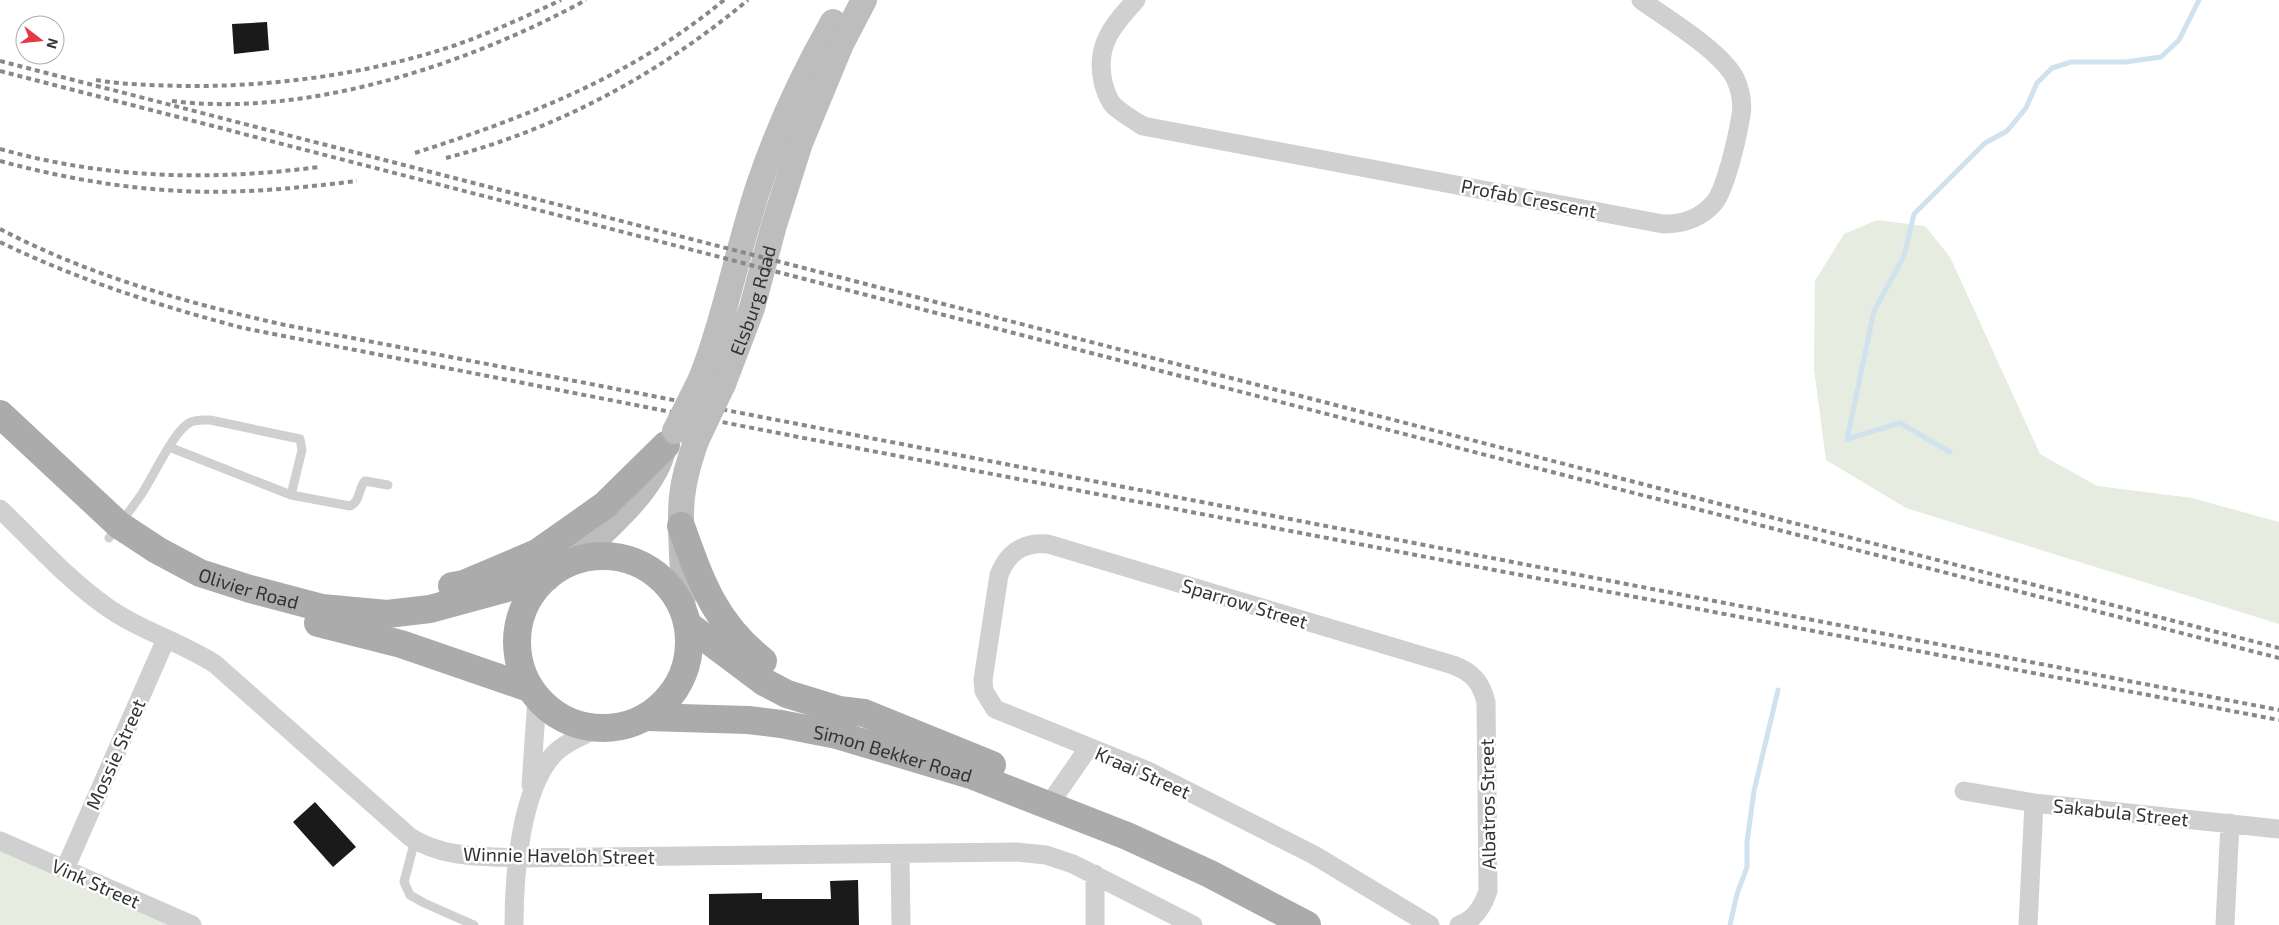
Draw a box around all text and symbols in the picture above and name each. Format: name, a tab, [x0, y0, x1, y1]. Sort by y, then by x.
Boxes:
north arrow	[15, 15, 65, 65]
text: N	[43, 37, 63, 51]
street label: Profab Crescent	[1459, 174, 1599, 222]
street label: Elsburg Road	[724, 243, 780, 358]
street label: Olivier Road	[196, 562, 301, 613]
street label: Sparrow Street	[1179, 573, 1311, 633]
street label: Mossie Street	[80, 695, 150, 813]
street label: Simon Bekker Road	[812, 719, 975, 786]
street label: Albatros Street	[1474, 738, 1500, 870]
street label: Kraai Street	[1092, 741, 1194, 803]
street label: Sakabula Street	[2052, 793, 2190, 831]
street label: Winnie Haveloh Street	[463, 842, 655, 868]
street label: Vink Street	[48, 853, 144, 913]

